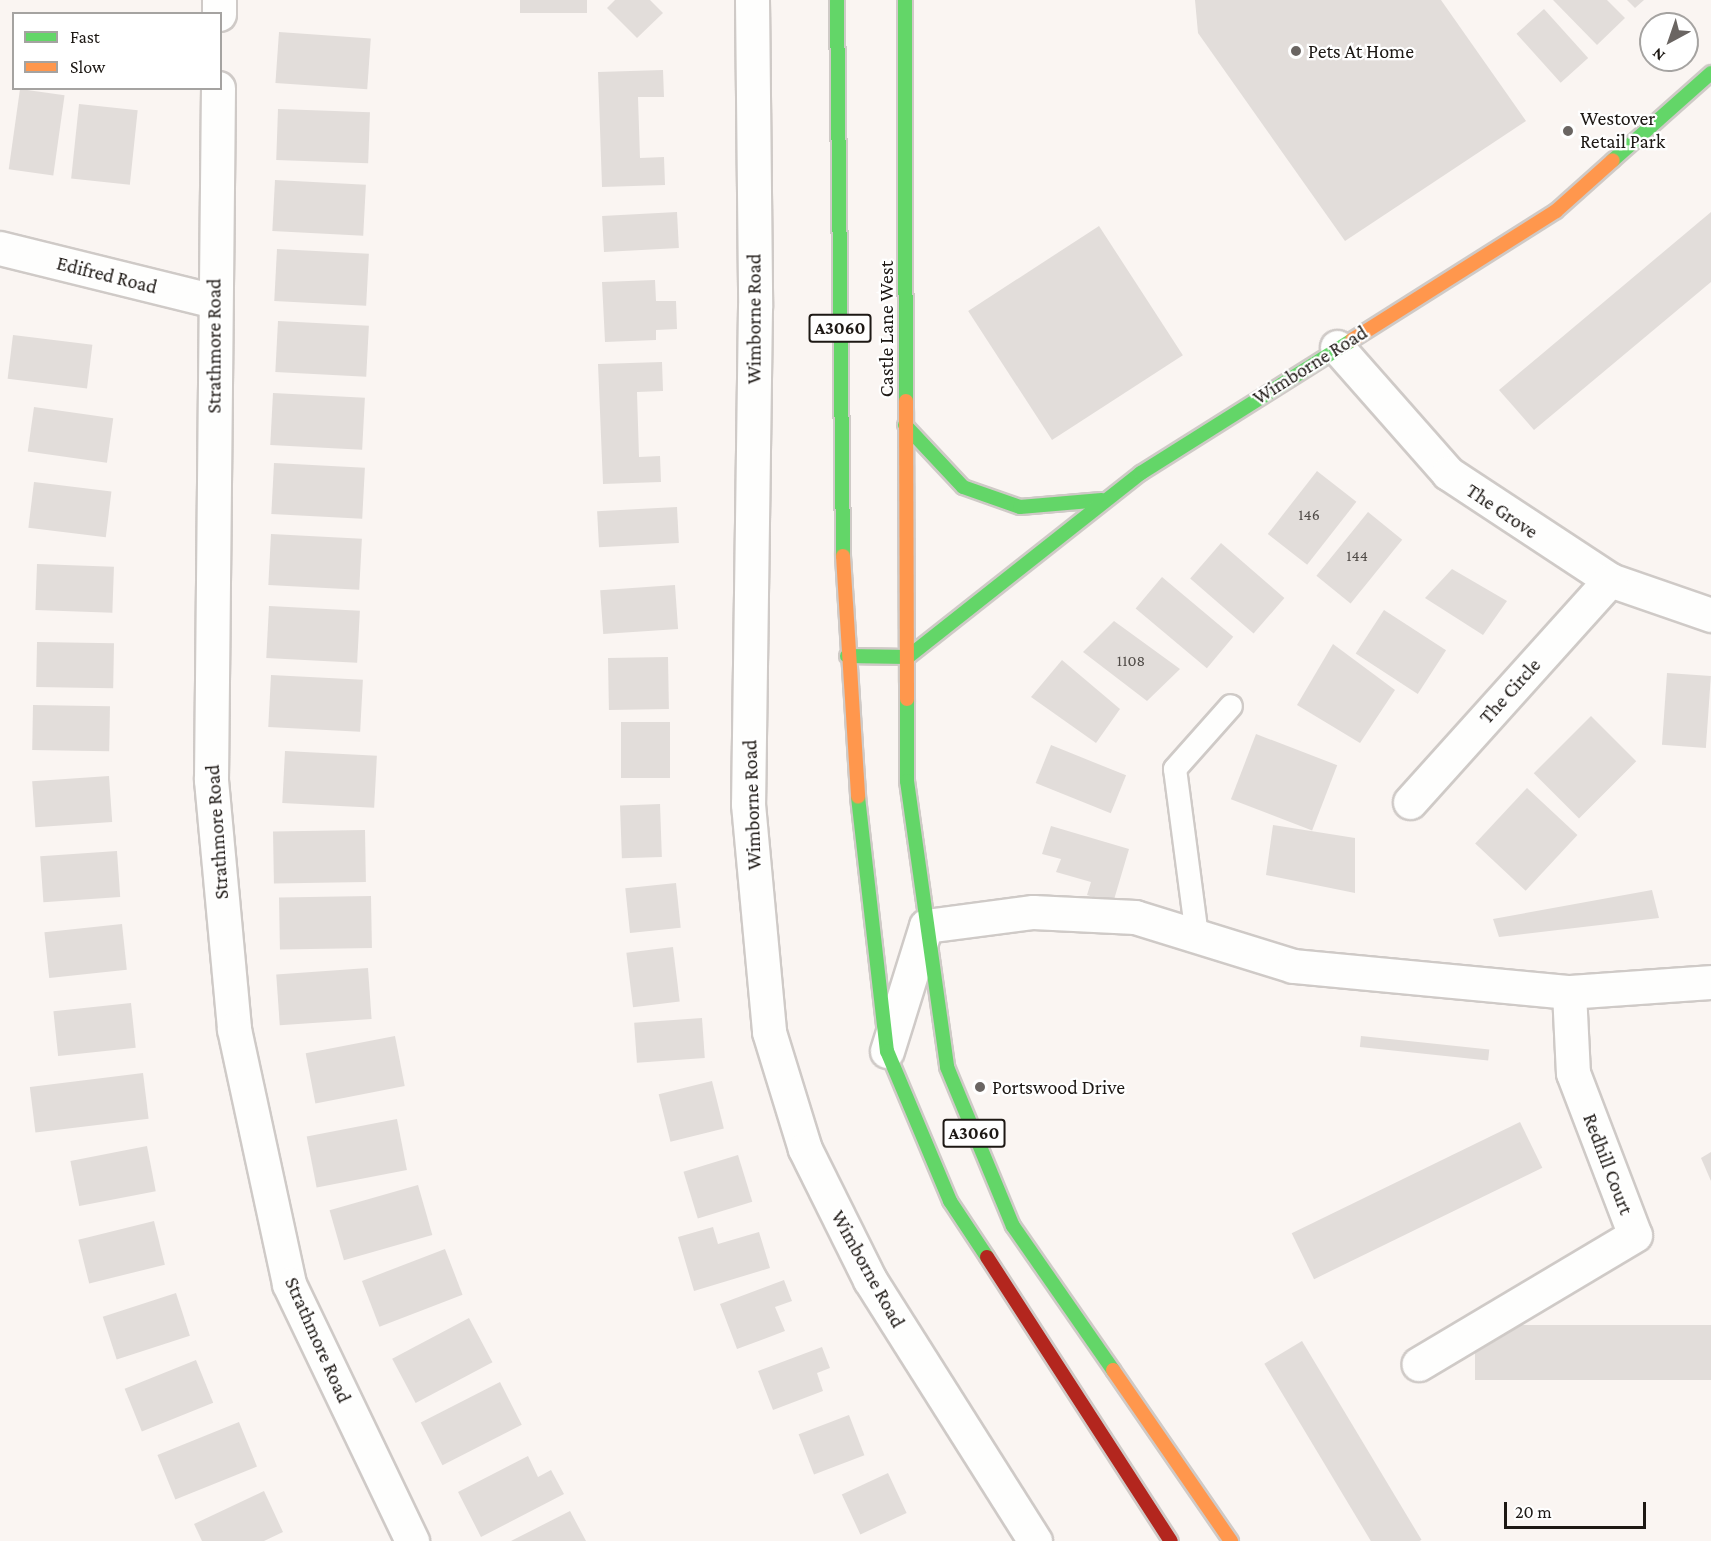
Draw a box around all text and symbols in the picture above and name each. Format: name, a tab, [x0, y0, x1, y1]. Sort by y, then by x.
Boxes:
legend	[12, 12, 222, 90]
north arrow	[1639, 12, 1699, 72]
text: Fast	[70, 27, 100, 47]
place label: Pets At Home	[1308, 39, 1414, 63]
marker: Pets At Home	[1289, 44, 1303, 58]
text: N	[1649, 45, 1668, 65]
text: Slow	[70, 57, 105, 77]
place label: Westover Retail Park	[1580, 107, 1665, 154]
marker: Westover Retail Park	[1561, 124, 1575, 138]
street label: Edifred Road	[54, 251, 160, 299]
street label: Wimborne Road	[742, 254, 766, 384]
street label: Castle Lane West	[874, 261, 898, 397]
street label: Strathmore Road	[202, 278, 226, 414]
road number: A3060	[808, 313, 872, 343]
street label: Wimborne Road	[1248, 320, 1372, 410]
street label: The Grove	[1462, 478, 1542, 544]
house number: 146	[1298, 505, 1320, 525]
house number: 144	[1346, 546, 1368, 566]
house number: 1108	[1117, 651, 1145, 671]
street label: The Circle	[1474, 653, 1546, 729]
street label: Wimborne Road	[738, 739, 766, 871]
street label: Strathmore Road	[200, 764, 234, 900]
place label: Portswood Drive	[992, 1075, 1125, 1099]
marker: Portswood Drive	[973, 1080, 987, 1094]
street label: Redhill Court	[1578, 1110, 1638, 1218]
road number: A3060	[942, 1118, 1006, 1148]
street label: Wimborne Road	[826, 1206, 910, 1332]
street label: Strathmore Road	[280, 1273, 356, 1407]
scale bar	[1507, 1490, 1650, 1528]
text: 20 m	[1515, 1502, 1552, 1522]

